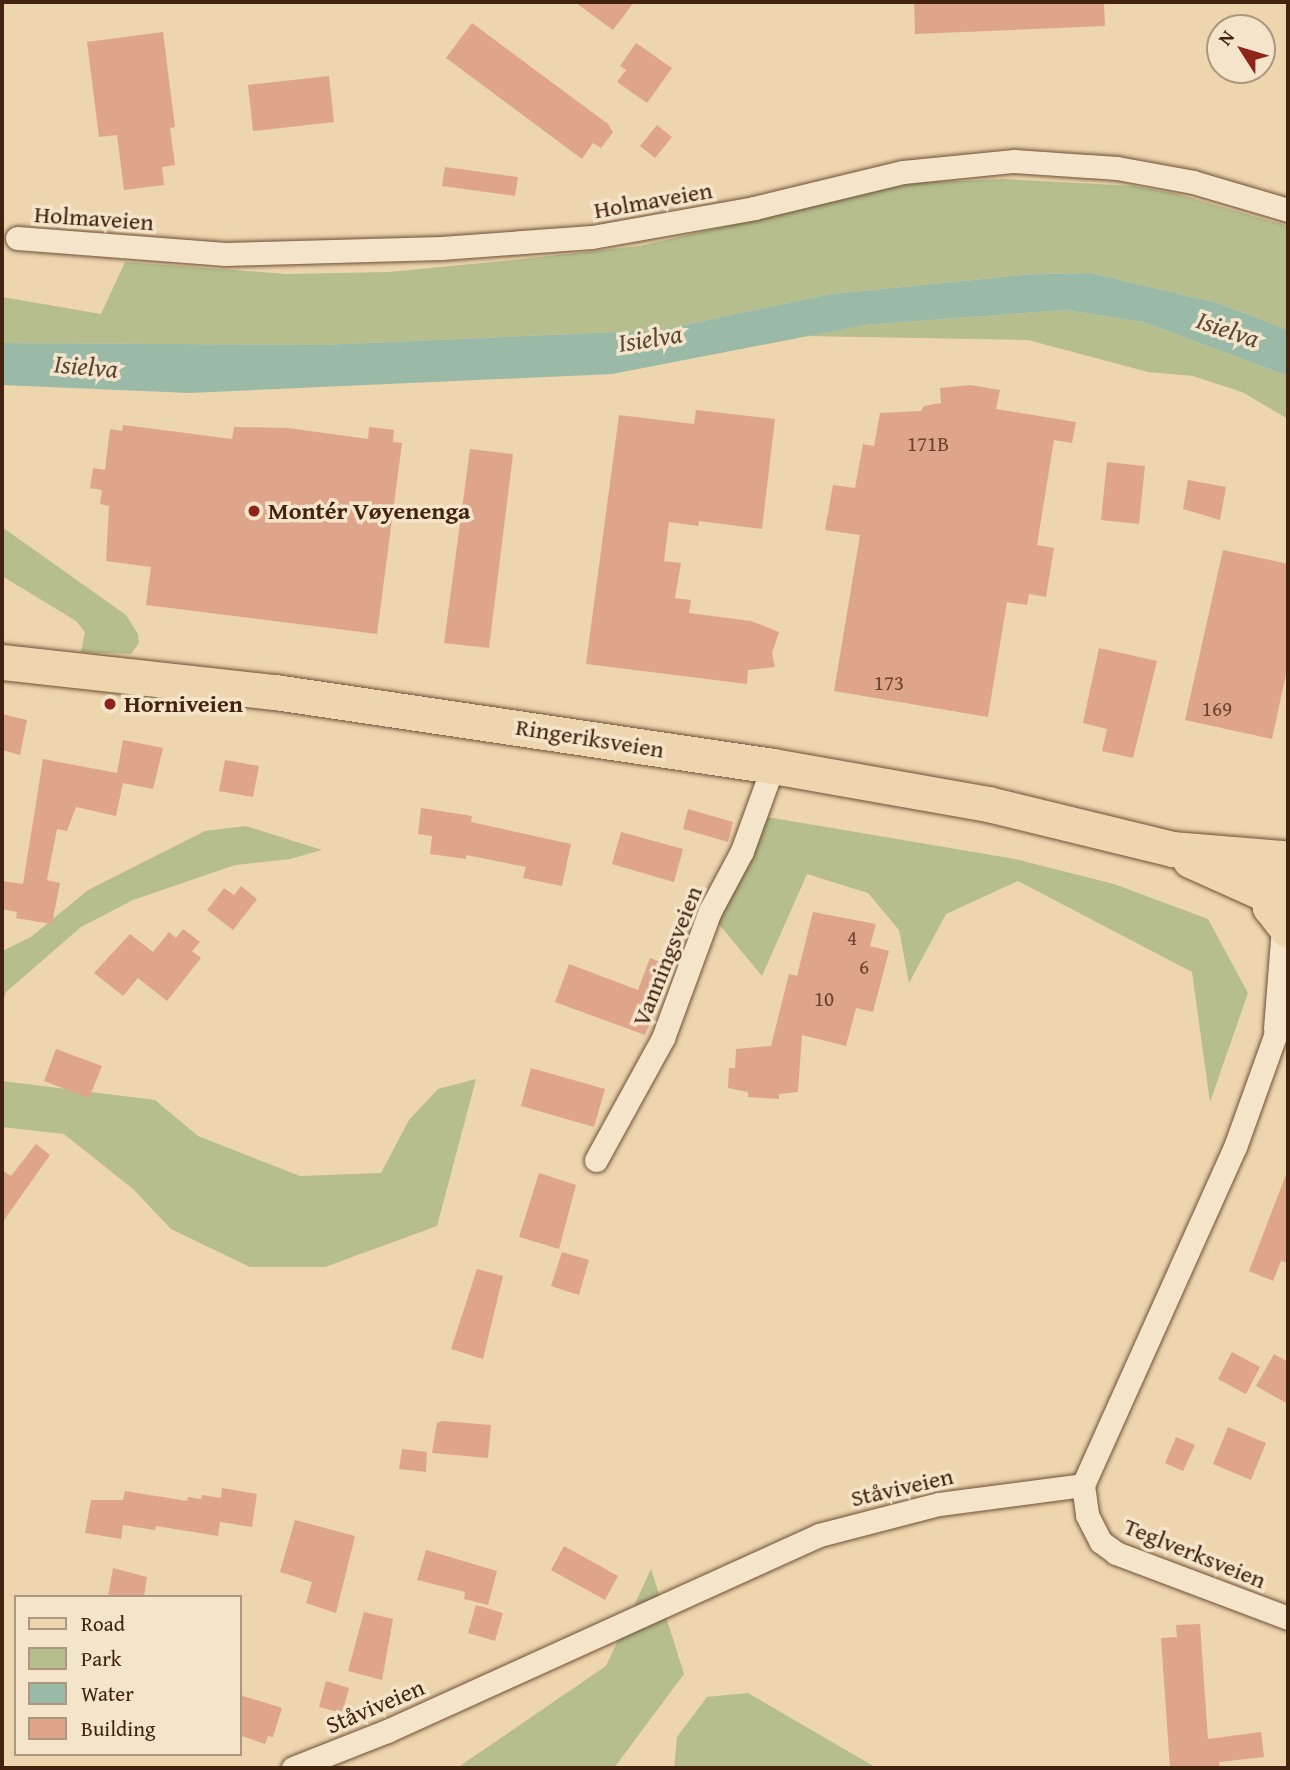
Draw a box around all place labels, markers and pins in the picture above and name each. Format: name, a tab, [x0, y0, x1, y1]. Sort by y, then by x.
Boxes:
place label: Montér Vøyenenga	[268, 497, 470, 525]
marker: Montér Vøyenenga	[246, 503, 262, 519]
place label: Horniveien	[124, 690, 243, 718]
marker: Horniveien	[102, 696, 118, 712]

